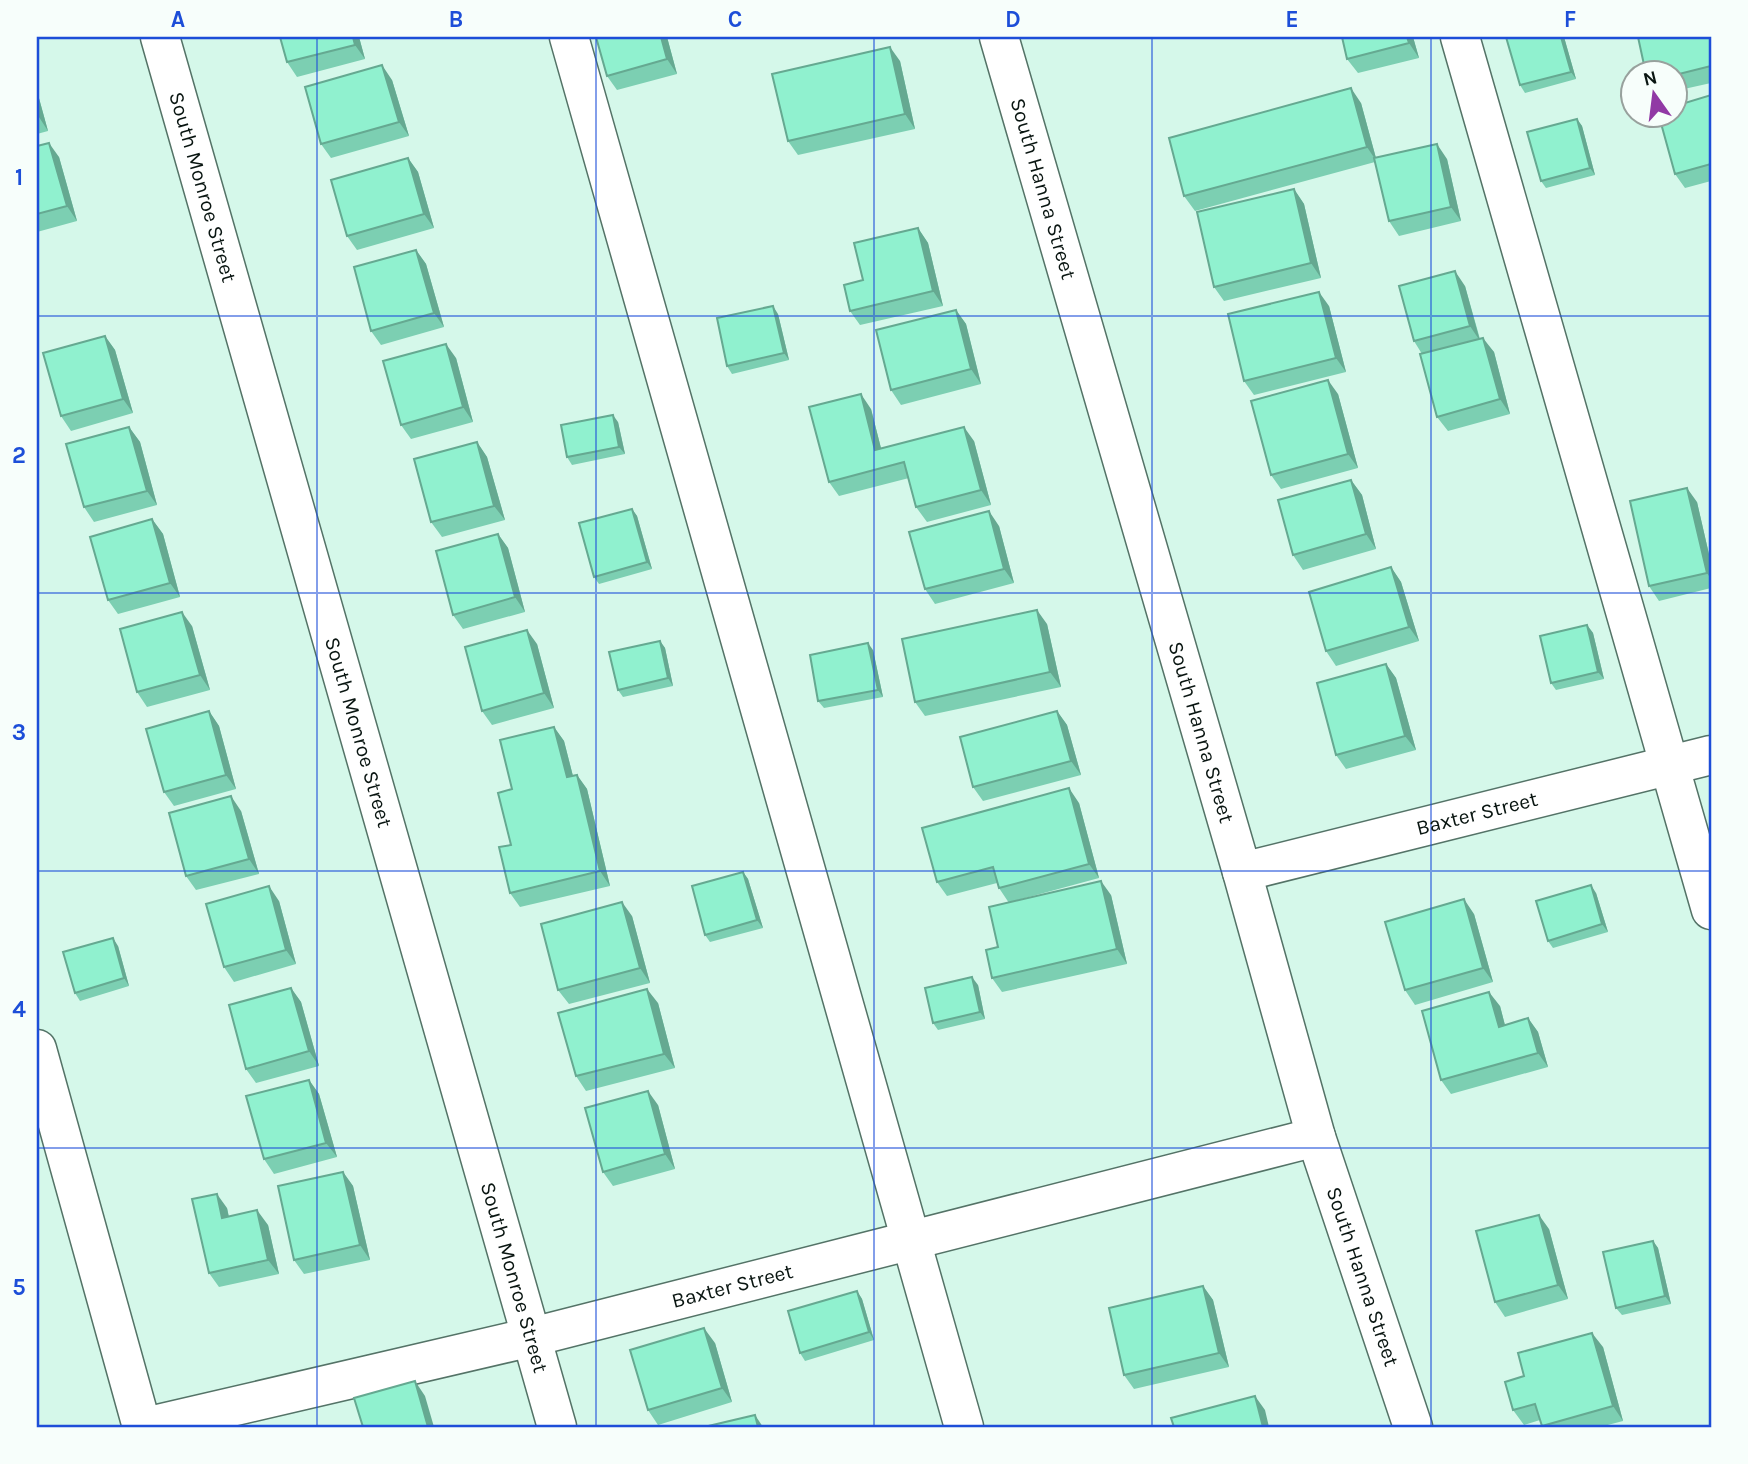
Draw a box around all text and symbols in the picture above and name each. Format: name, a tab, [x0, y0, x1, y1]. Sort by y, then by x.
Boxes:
text: A	[171, 6, 185, 33]
text: B	[449, 6, 463, 33]
text: C	[728, 6, 742, 33]
text: D	[1005, 6, 1021, 33]
text: E	[1285, 6, 1299, 33]
text: F	[1564, 6, 1576, 33]
north arrow	[1618, 60, 1688, 130]
text: N	[1641, 66, 1659, 91]
street label: South Monroe Street	[164, 89, 241, 285]
street label: South Hanna Street	[1005, 95, 1081, 282]
text: 1	[15, 164, 23, 191]
text: 2	[12, 442, 26, 469]
street label: South Monroe Street	[320, 634, 397, 830]
street label: South Hanna Street	[1164, 639, 1239, 826]
text: 3	[12, 719, 26, 746]
street label: Baxter Street	[1414, 787, 1540, 840]
text: 4	[12, 996, 26, 1023]
street label: South Monroe Street	[476, 1179, 553, 1376]
street label: South Hanna Street	[1322, 1184, 1404, 1370]
street label: Baxter Street	[669, 1259, 796, 1313]
text: 5	[12, 1274, 26, 1301]

